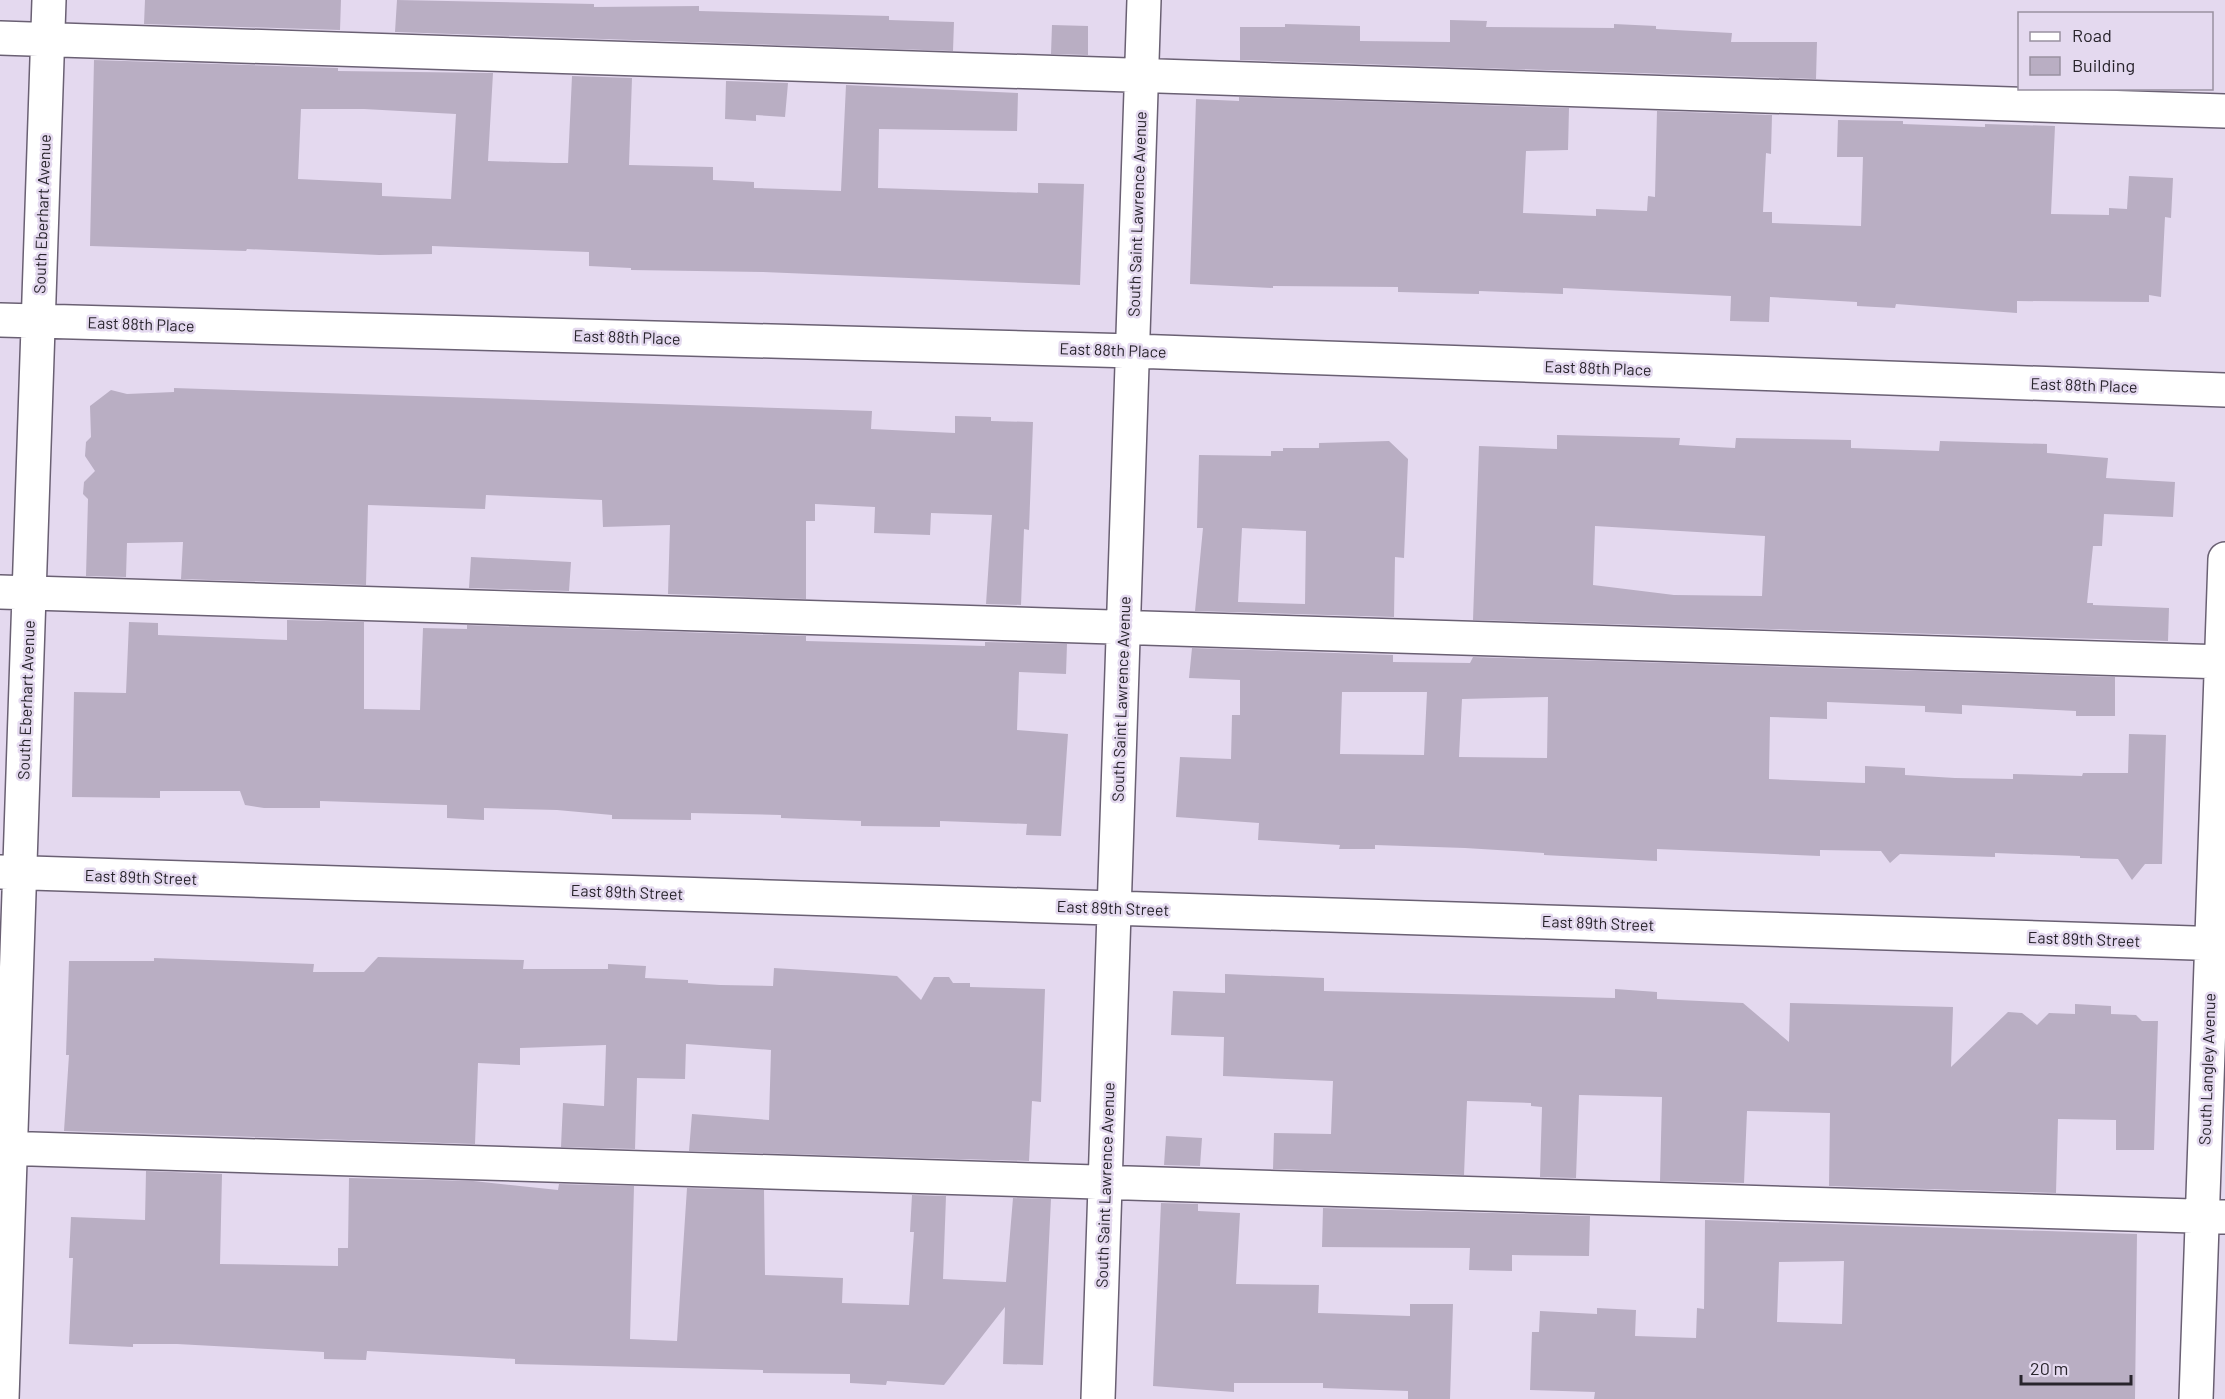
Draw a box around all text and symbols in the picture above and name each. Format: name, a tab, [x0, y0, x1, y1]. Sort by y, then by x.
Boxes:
legend	[2018, 12, 2213, 90]
text: Road	[2072, 24, 2112, 46]
text: Building	[2072, 54, 2135, 76]
street label: South Saint Lawrence Avenue	[1123, 111, 1150, 317]
street label: South Eberhart Avenue	[29, 134, 54, 294]
street label: East 88th Place	[87, 312, 195, 335]
street label: East 88th Place	[573, 325, 681, 348]
street label: East 88th Place	[1059, 338, 1167, 361]
street label: East 88th Place	[1544, 356, 1652, 379]
street label: East 88th Place	[2030, 373, 2138, 396]
street label: South Saint Lawrence Avenue	[1107, 596, 1134, 802]
street label: South Eberhart Avenue	[13, 620, 38, 780]
street label: East 89th Street	[84, 865, 198, 888]
street label: East 89th Street	[570, 880, 684, 903]
street label: East 89th Street	[1056, 896, 1170, 919]
street label: East 89th Street	[1541, 911, 1655, 934]
street label: East 89th Street	[2027, 927, 2141, 950]
street label: South Langley Avenue	[2194, 993, 2219, 1145]
street label: South Saint Lawrence Avenue	[1091, 1082, 1118, 1288]
scale bar	[2021, 1348, 2130, 1386]
text: 20 m	[2030, 1357, 2068, 1379]

